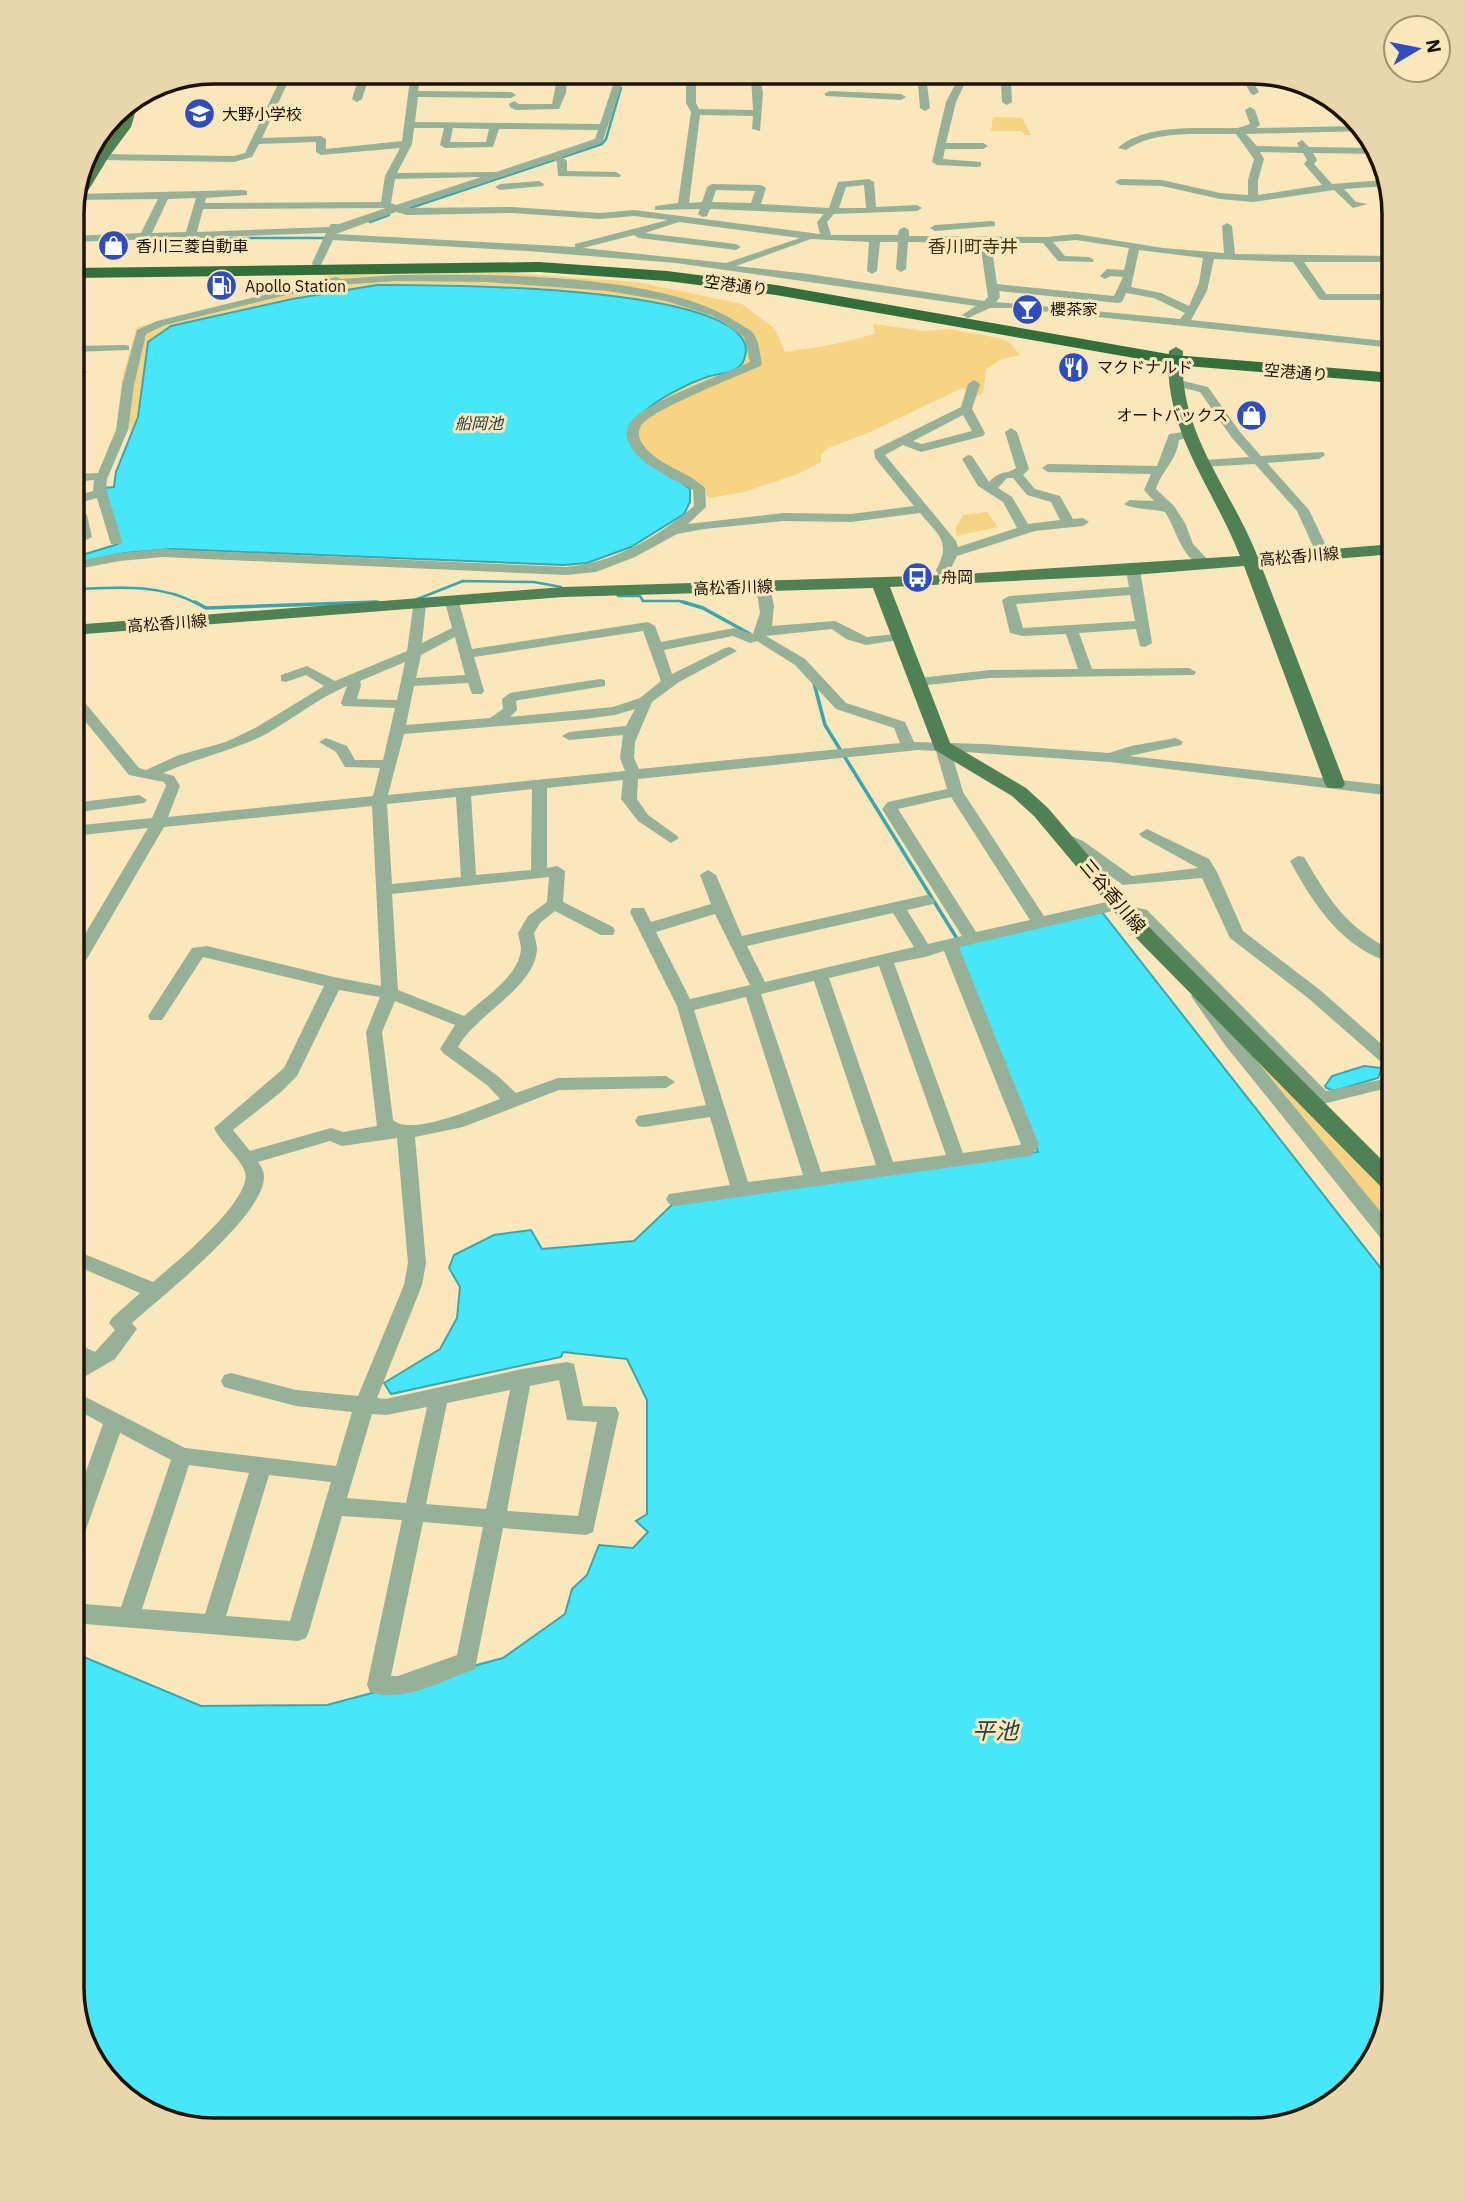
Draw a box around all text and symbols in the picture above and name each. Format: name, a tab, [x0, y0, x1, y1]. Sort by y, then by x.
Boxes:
north arrow	[1382, 14, 1452, 84]
text: N	[1421, 37, 1447, 55]
school or university icon: 大野小学校	[182, 97, 216, 131]
place label: 大野小学校	[222, 104, 302, 124]
shop icon: 香川三菱自動車	[96, 229, 130, 263]
district label: 香川町寺井	[928, 235, 1018, 258]
place label: 香川三菱自動車	[136, 236, 248, 256]
fuel station icon: Apollo Station	[205, 269, 239, 303]
street label: 空港通り	[703, 271, 769, 299]
place label: Apollo Station	[245, 276, 346, 296]
bar icon: 櫻茶家	[1010, 292, 1044, 326]
place label: 櫻茶家	[1050, 299, 1098, 319]
restaurant icon: マクドナルド	[1057, 350, 1091, 384]
place label: マクドナルド	[1097, 357, 1193, 377]
street label: 空港通り	[1263, 359, 1329, 385]
shop icon: オートバックス	[1234, 398, 1268, 432]
place label: オートバックス	[1116, 405, 1228, 425]
water label: 船岡池	[455, 413, 505, 433]
street label: 高松香川線	[1258, 543, 1340, 569]
bus stop icon: 舟岡	[901, 560, 935, 594]
place label: 舟岡	[941, 567, 973, 587]
street label: 高松香川線	[693, 576, 773, 598]
street label: 高松香川線	[126, 610, 208, 636]
street label: 三谷香川線	[1075, 854, 1151, 938]
water label: 平池	[972, 1715, 1020, 1745]

